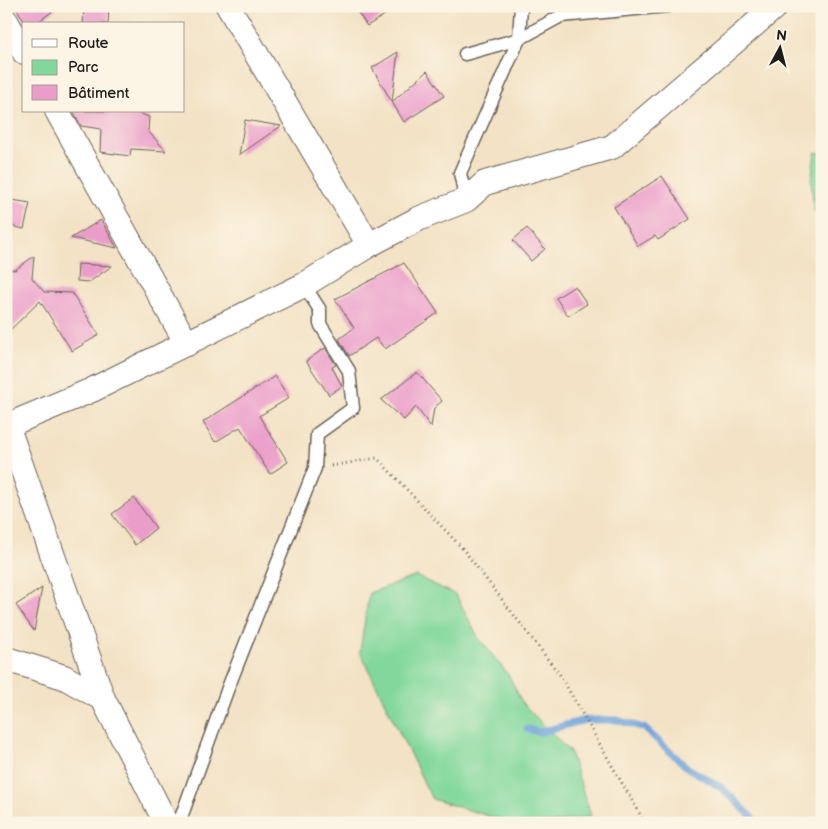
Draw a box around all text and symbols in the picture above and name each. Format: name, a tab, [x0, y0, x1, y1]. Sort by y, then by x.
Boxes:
legend	[22, 22, 185, 112]
north arrow	[756, 22, 806, 72]
text: N	[775, 27, 788, 45]
text: Route	[68, 34, 109, 53]
text: Parc	[68, 58, 98, 77]
text: Bâtiment	[68, 84, 130, 103]

